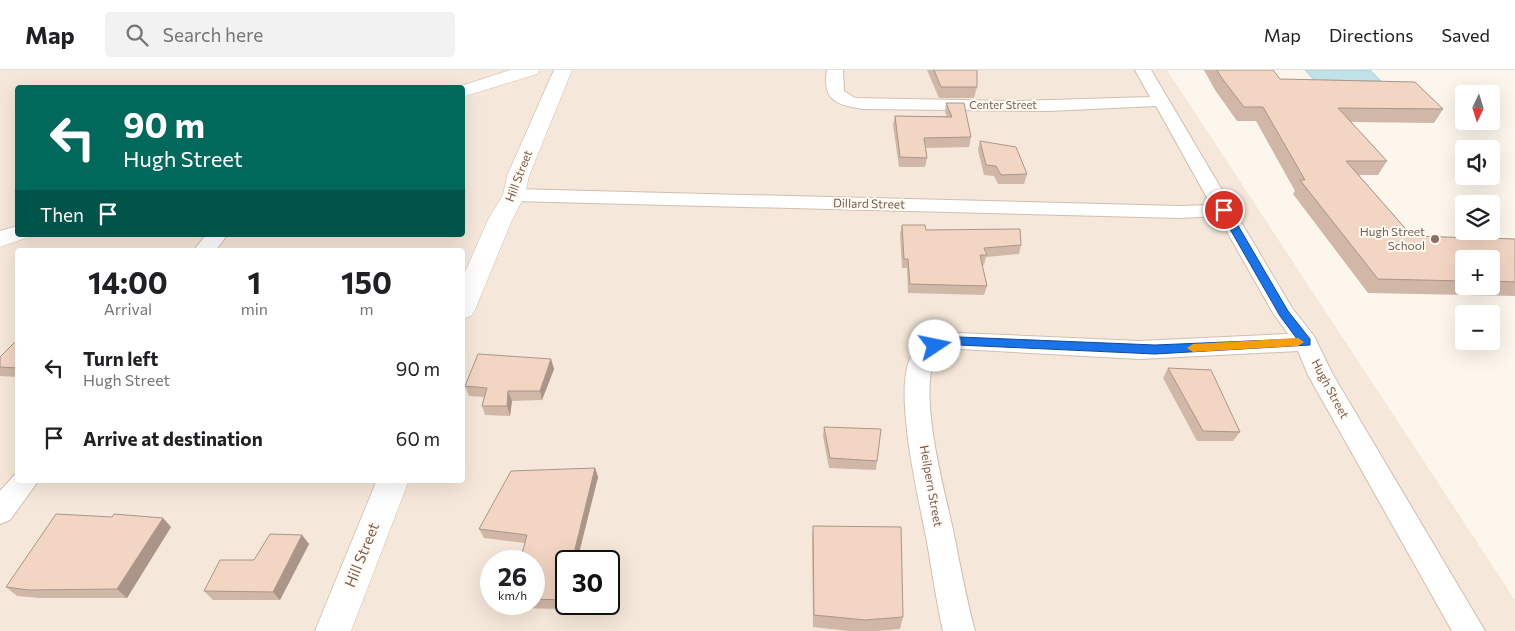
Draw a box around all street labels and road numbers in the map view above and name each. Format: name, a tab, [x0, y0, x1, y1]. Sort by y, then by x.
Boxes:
street label: Center Street	[969, 98, 1037, 111]
street label: Hill Street	[502, 148, 534, 204]
street label: Dillard Street	[833, 195, 905, 211]
street label: Hugh Street	[1309, 356, 1352, 421]
street label: Heilpern Street	[918, 444, 946, 528]
street label: Hill Street	[340, 520, 382, 590]

